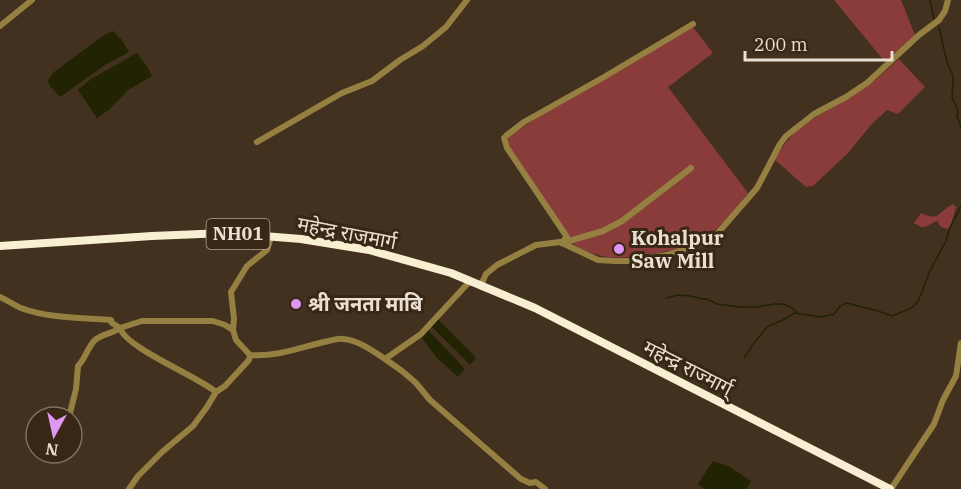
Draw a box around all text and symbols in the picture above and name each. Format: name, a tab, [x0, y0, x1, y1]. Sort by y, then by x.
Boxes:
scale bar	[745, 24, 892, 62]
text: 200 m	[754, 33, 808, 56]
street label: महेन्द्र राजमार्ग	[295, 210, 400, 256]
road number: NH01	[206, 219, 270, 249]
place label: Kohalpur Saw Mill	[631, 224, 724, 274]
marker: Kohalpur Saw Mill	[612, 242, 626, 256]
place label: श्री जनता माबि	[308, 290, 423, 317]
marker: श्री जनता माबि	[289, 297, 303, 311]
street label: महेन्द्र राज्मार्ग्	[639, 333, 740, 403]
north arrow	[24, 405, 84, 465]
text: N	[44, 439, 60, 461]

